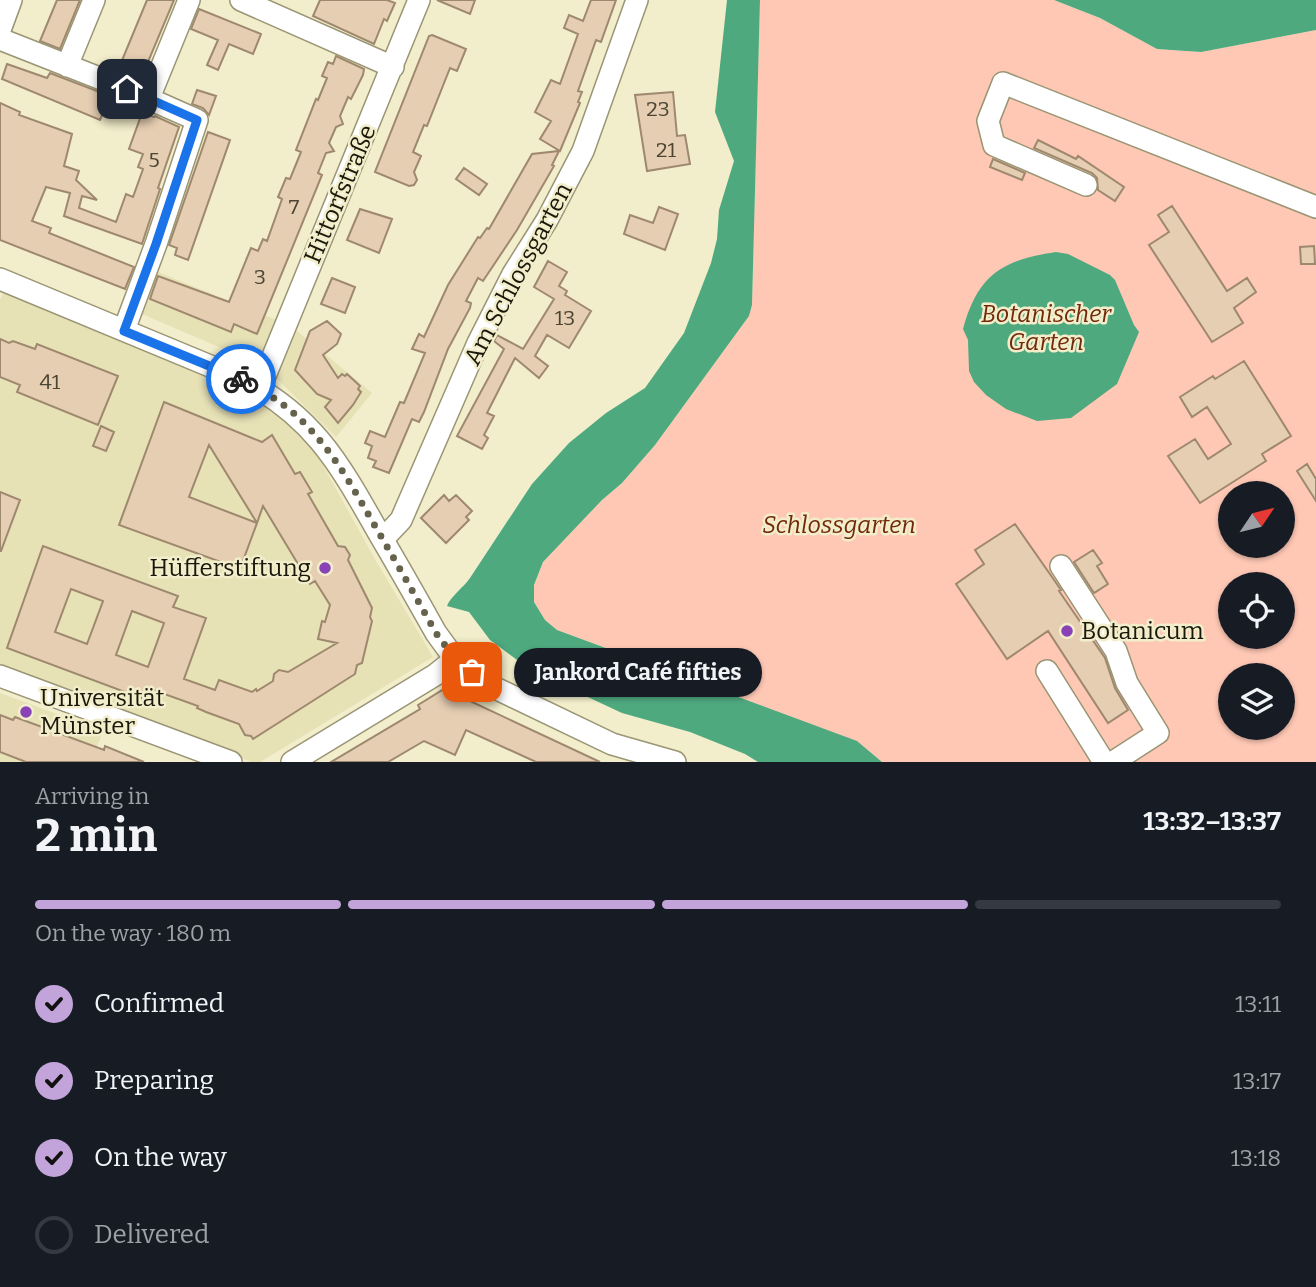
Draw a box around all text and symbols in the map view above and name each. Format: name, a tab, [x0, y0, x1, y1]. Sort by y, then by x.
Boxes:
pin	[97, 59, 157, 119]
icon: home	[108, 70, 146, 108]
house number: 23	[646, 96, 670, 122]
street label: Hittorfstraße	[298, 121, 382, 267]
house number: 21	[656, 137, 676, 163]
house number: 5	[148, 147, 160, 173]
street label: Am Schlossgarten	[458, 178, 578, 370]
house number: 7	[289, 194, 300, 220]
house number: 3	[254, 264, 266, 290]
park label: Botanischer Garten	[981, 300, 1112, 356]
house number: 13	[555, 305, 575, 331]
courier	[206, 344, 276, 414]
icon: bike	[222, 360, 260, 398]
house number: 41	[40, 369, 61, 395]
north arrow	[1218, 481, 1295, 558]
map controls	[1218, 481, 1295, 740]
park label: Schlossgarten	[762, 511, 916, 539]
place label: Hüfferstiftung	[149, 554, 311, 582]
marker: Hüfferstiftung	[317, 560, 333, 576]
button: locate	[1218, 572, 1295, 649]
place label: Botanicum	[1081, 617, 1204, 645]
marker: Botanicum	[1059, 623, 1075, 639]
pin	[442, 642, 502, 702]
callout: Jankord Café fifties	[514, 648, 762, 696]
icon: bag	[453, 653, 491, 691]
text: Jankord Café fifties	[534, 658, 742, 686]
button: layers	[1218, 663, 1295, 740]
place label: Universität Münster	[40, 684, 165, 740]
marker: Universität Münster	[18, 704, 34, 720]
text: Arriving in	[35, 782, 149, 810]
text: 13:32–13:37	[1143, 806, 1281, 837]
text: 2 min	[35, 808, 157, 863]
text: On the way · 180 m	[35, 919, 231, 947]
icon: check	[35, 985, 73, 1023]
text: Confirmed	[94, 988, 224, 1019]
text: 13:11	[1235, 990, 1281, 1018]
icon: check	[35, 1062, 73, 1100]
text: Preparing	[94, 1065, 214, 1096]
text: 13:17	[1233, 1067, 1281, 1095]
icon: check	[35, 1139, 73, 1177]
text: On the way	[94, 1142, 227, 1173]
text: 13:18	[1231, 1144, 1281, 1172]
text: Delivered	[94, 1219, 209, 1250]

